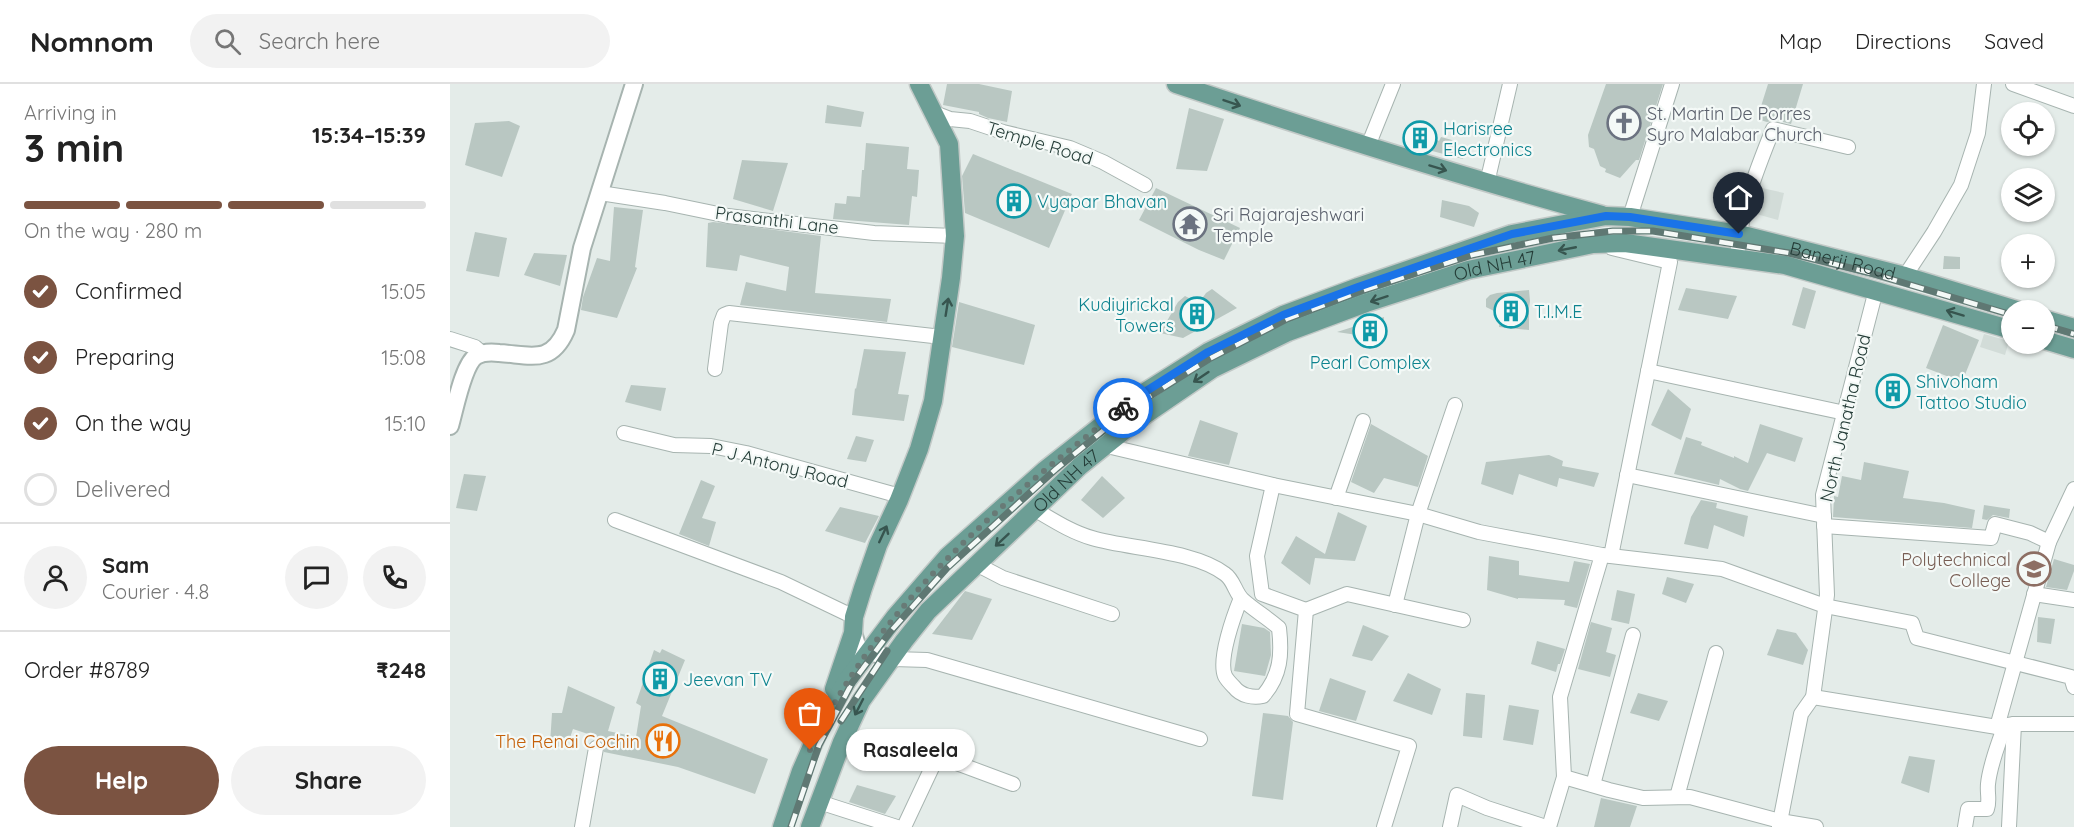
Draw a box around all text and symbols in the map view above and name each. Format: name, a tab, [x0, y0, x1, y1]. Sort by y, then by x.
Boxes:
search box	[190, 14, 610, 68]
text: Nomnom	[30, 24, 154, 59]
icon: search	[211, 25, 244, 58]
text: Search here	[259, 27, 380, 55]
text: Map	[1779, 28, 1822, 54]
text: Directions	[1855, 28, 1951, 54]
text: Saved	[1984, 28, 2044, 54]
one-way arrow	[1222, 98, 1241, 109]
text: Arriving in	[24, 100, 117, 125]
place label: St. Martin De Porres Syro Malabar Church	[1647, 102, 1822, 146]
map controls	[2001, 102, 2055, 354]
button: locate	[2001, 102, 2055, 156]
church icon: St. Martin De Porres Syro Malabar Church	[1606, 105, 1642, 141]
street label: Temple Road	[984, 116, 1096, 170]
place label: Harisree Electronics	[1443, 117, 1532, 161]
building icon: Harisree Electronics	[1402, 120, 1438, 156]
text: 15:34–15:39	[312, 121, 426, 149]
text: 3 min	[24, 123, 124, 172]
one-way arrow	[1428, 163, 1447, 174]
button: layers	[2001, 168, 2055, 222]
pin	[1713, 172, 1764, 234]
icon: home	[1722, 181, 1755, 214]
building icon: Vyapar Bhavan	[996, 183, 1032, 219]
place label: Vyapar Bhavan	[1037, 190, 1167, 213]
street label: Prasanthi Lane	[714, 201, 840, 239]
place label: Sri Rajarajeshwari Temple	[1213, 203, 1364, 247]
temple icon: Sri Rajarajeshwari Temple	[1172, 206, 1208, 242]
text: On the way · 280 m	[24, 218, 202, 243]
button: +	[2001, 234, 2055, 288]
street label: Banerji Road	[1787, 236, 1898, 285]
one-way arrow	[1558, 244, 1577, 255]
street label: Old NH 47	[1451, 245, 1537, 285]
icon: check	[24, 275, 57, 308]
text: Confirmed	[75, 277, 182, 305]
text: 15:05	[381, 279, 426, 304]
place label: Kudiyirickal Towers	[1078, 293, 1174, 337]
building icon: T.I.M.E	[1493, 293, 1529, 329]
one-way arrow	[1370, 294, 1389, 305]
building icon: Kudiyirickal Towers	[1179, 296, 1215, 332]
one-way arrow	[942, 298, 953, 317]
place label: T.I.M.E	[1534, 300, 1582, 323]
button: −	[2001, 300, 2055, 354]
one-way arrow	[1946, 307, 1965, 318]
building icon: Pearl Complex	[1352, 313, 1388, 349]
street label: North Janatha Road	[1815, 332, 1875, 504]
icon: check	[24, 341, 57, 374]
text: Preparing	[75, 343, 175, 371]
text: 15:08	[381, 345, 426, 370]
place label: Pearl Complex	[1310, 351, 1430, 374]
place label: Shivoham Tattoo Studio	[1916, 370, 2027, 414]
one-way arrow	[1193, 371, 1209, 383]
building icon: Shivoham Tattoo Studio	[1875, 373, 1911, 409]
courier	[1093, 378, 1153, 438]
icon: bike	[1107, 392, 1140, 425]
icon: check	[24, 407, 57, 440]
text: On the way	[75, 409, 191, 437]
text: 15:10	[385, 411, 426, 436]
street label: P J Antony Road	[709, 437, 851, 493]
street label: Old NH 47	[1027, 444, 1104, 517]
text: Delivered	[75, 475, 171, 503]
one-way arrow	[878, 525, 890, 543]
one-way arrow	[994, 533, 1009, 547]
button: person	[24, 546, 87, 609]
button: chat	[285, 546, 348, 609]
button: phone	[363, 546, 426, 609]
place label: Polytechnical College	[1901, 548, 2011, 592]
text: Sam	[102, 551, 149, 579]
school or university icon: Polytechnical College	[2016, 551, 2052, 587]
text: Courier · 4.8	[102, 579, 209, 604]
text: Order #8789	[24, 656, 150, 684]
text: ₹248	[376, 656, 426, 684]
building icon: Jeevan TV	[642, 661, 678, 697]
place label: Jeevan TV	[683, 668, 772, 691]
pin	[784, 688, 835, 750]
icon: bag	[793, 697, 826, 730]
one-way arrow	[853, 697, 864, 715]
restaurant icon: The Renai Cochin	[645, 723, 681, 759]
callout: Rasaleela	[846, 729, 975, 771]
place label: The Renai Cochin	[495, 730, 640, 753]
text: Rasaleela	[863, 737, 958, 762]
button: Help	[24, 746, 219, 815]
button: Share	[231, 746, 426, 815]

